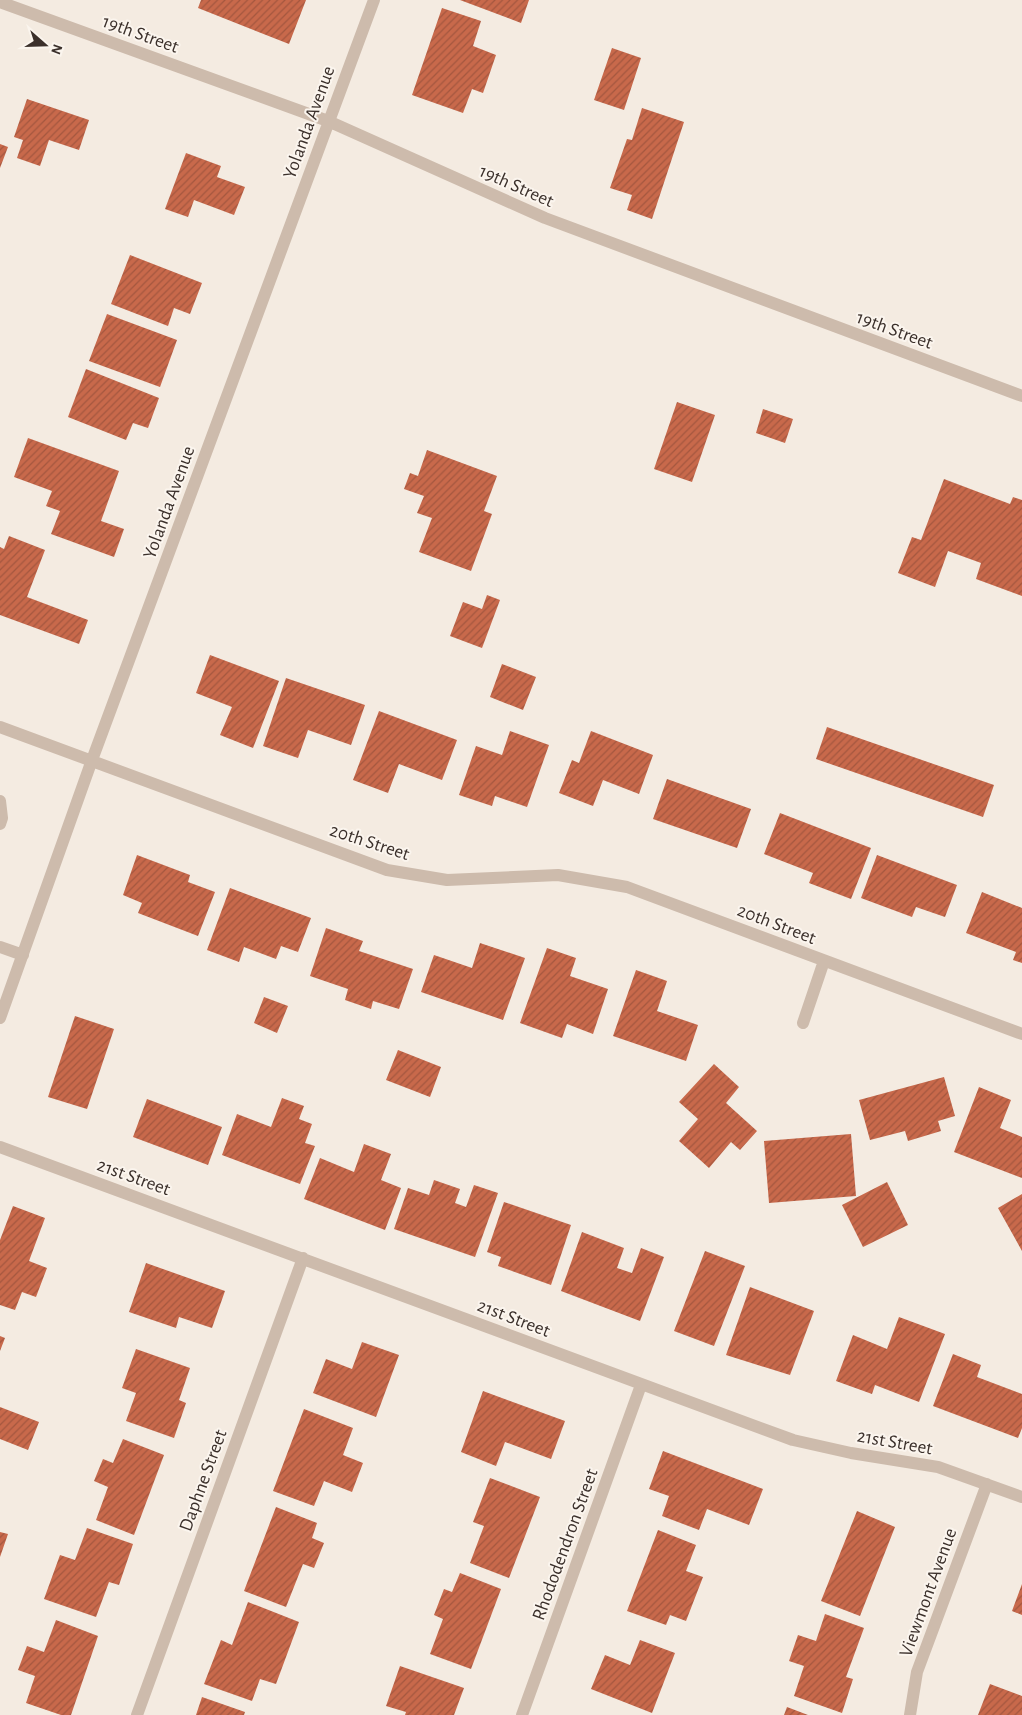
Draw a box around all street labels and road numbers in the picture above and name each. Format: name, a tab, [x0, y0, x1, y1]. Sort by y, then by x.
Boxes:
street label: 19th Street	[100, 12, 181, 57]
street label: Yolanda Avenue	[280, 64, 339, 181]
street label: 19th Street	[476, 162, 556, 211]
street label: 19th Street	[854, 308, 935, 353]
street label: Yolanda Avenue	[140, 444, 199, 561]
street label: 20th Street	[327, 821, 412, 864]
street label: 20th Street	[735, 901, 818, 948]
street label: 21st Street	[94, 1155, 173, 1199]
street label: 21st Street	[475, 1296, 552, 1341]
street label: Daphne Street	[176, 1427, 231, 1534]
street label: 21st Street	[856, 1427, 934, 1458]
street label: Rhododendron Street	[529, 1466, 602, 1623]
street label: Viewmont Avenue	[896, 1526, 961, 1659]

